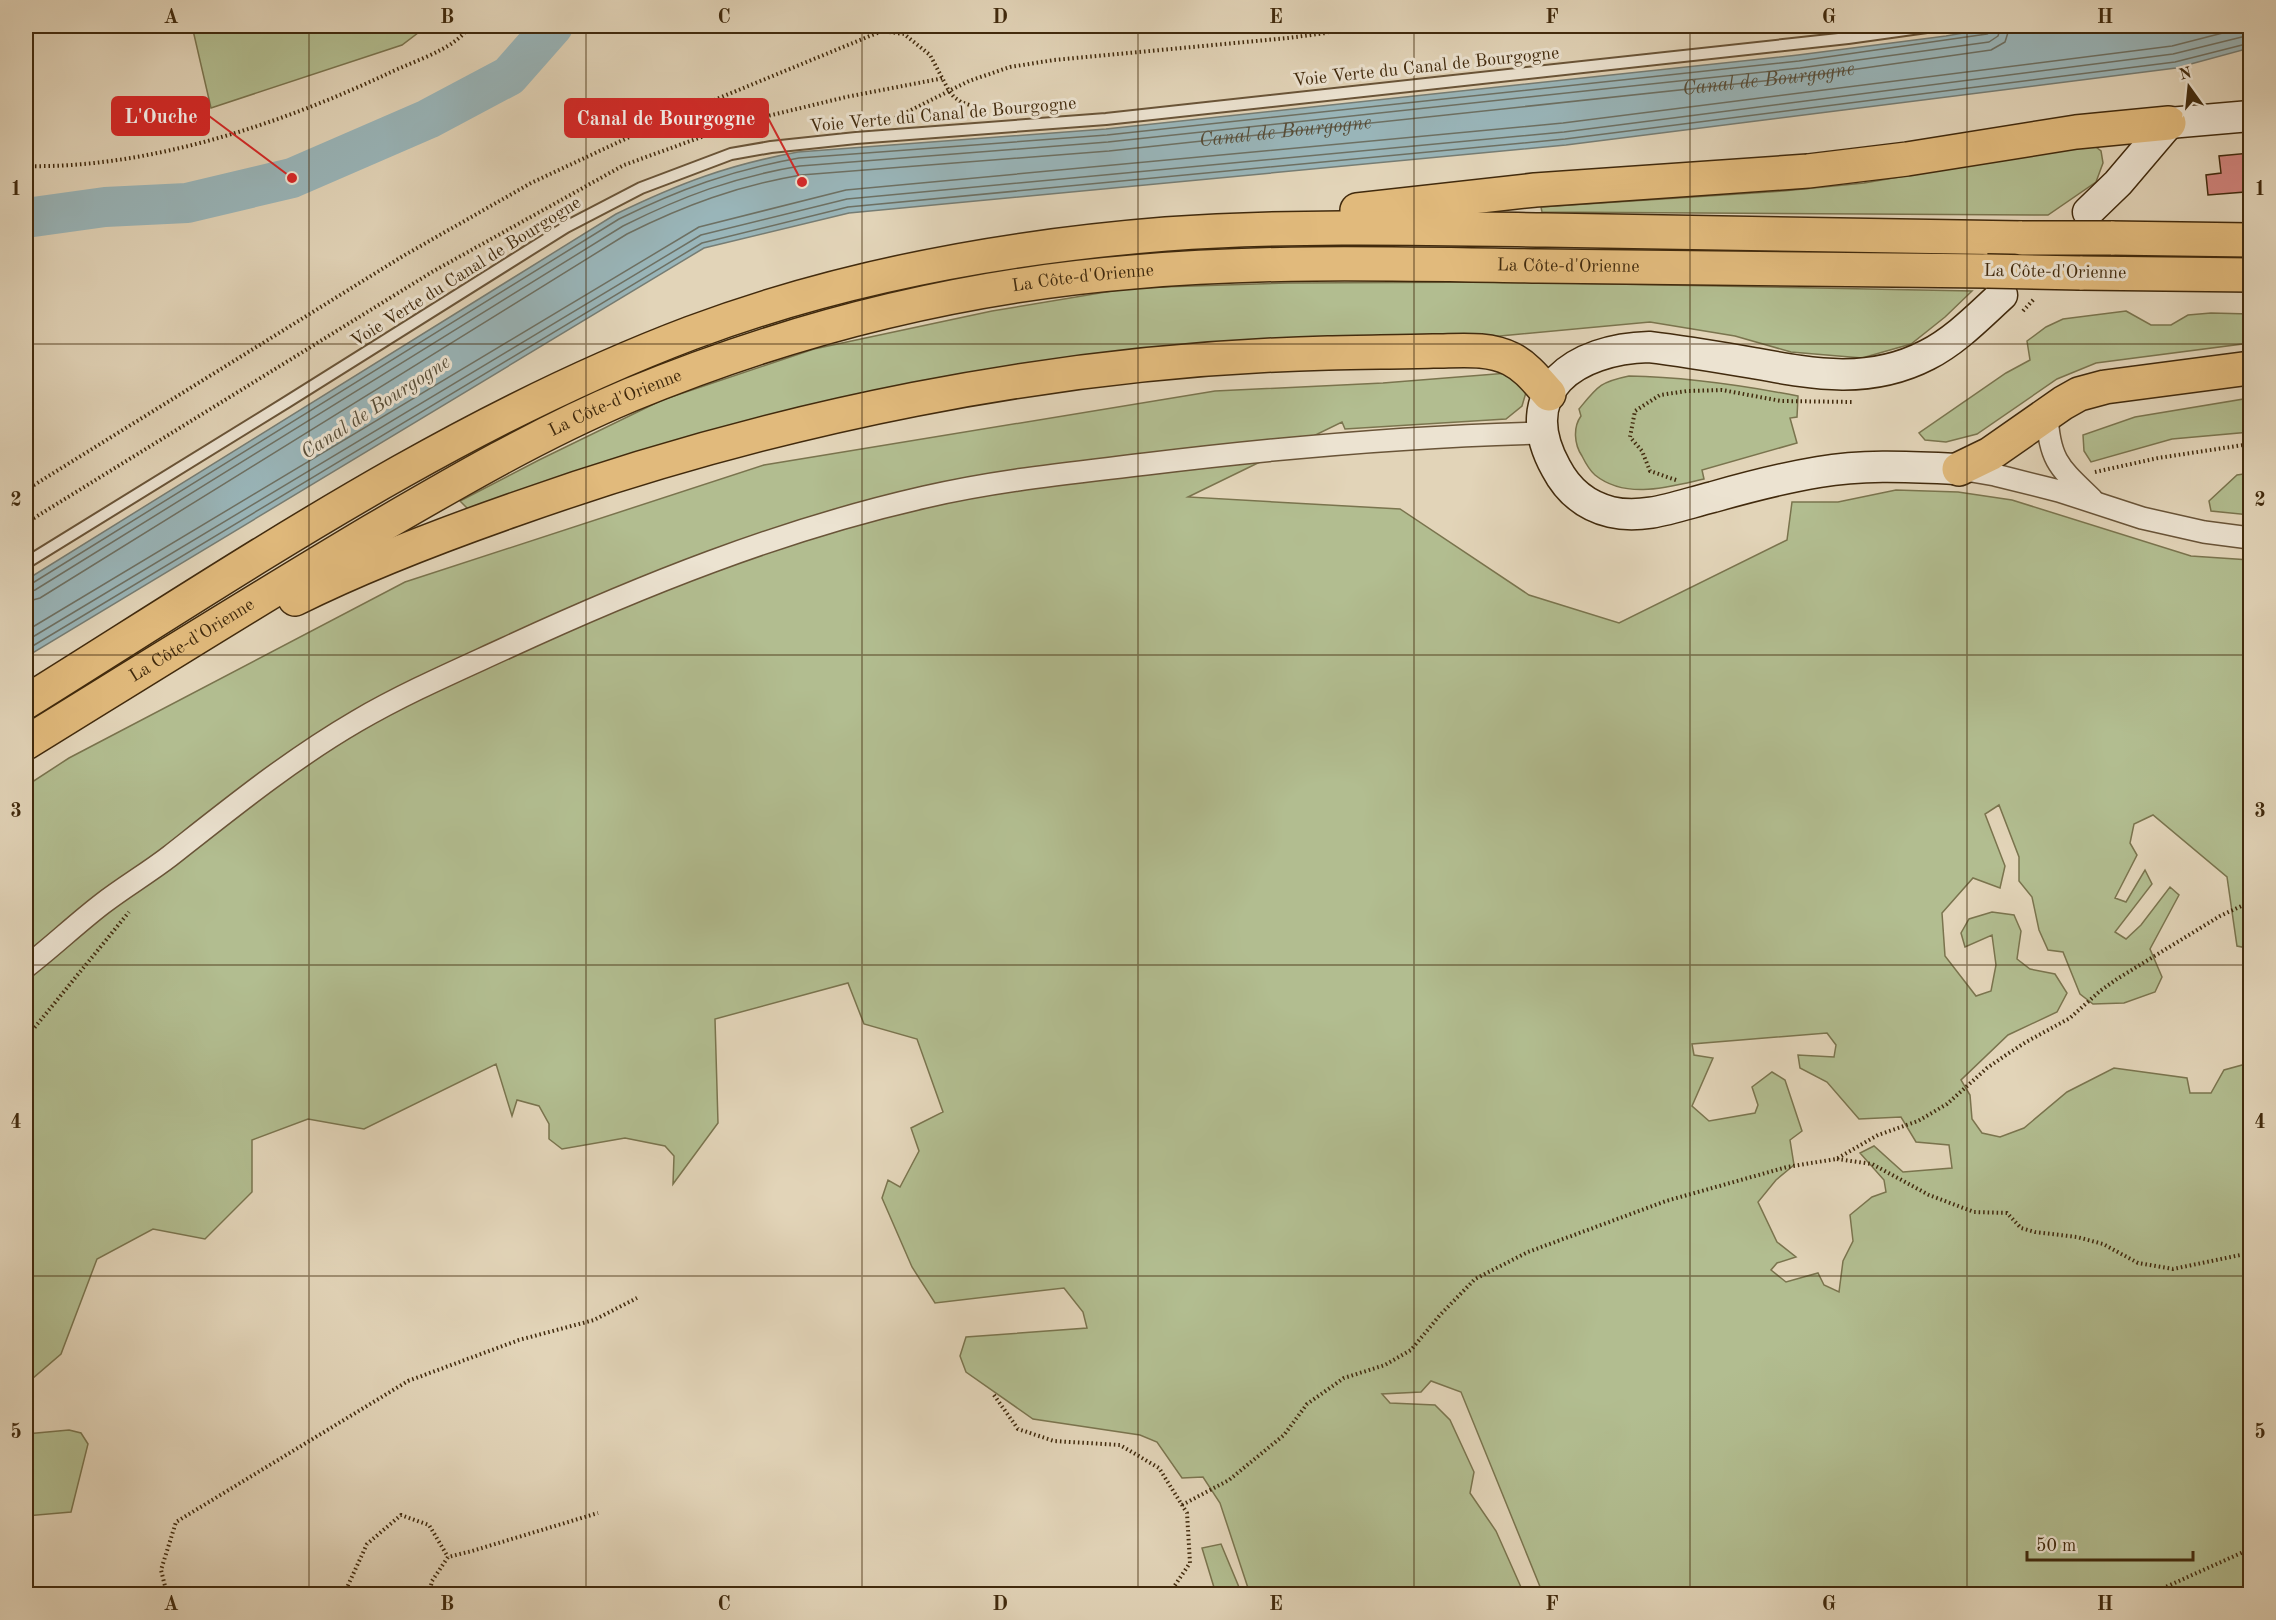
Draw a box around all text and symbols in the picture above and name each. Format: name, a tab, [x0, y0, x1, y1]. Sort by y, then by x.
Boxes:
text: A	[163, 8, 179, 28]
text: B	[440, 8, 454, 28]
text: C	[717, 8, 731, 28]
text: D	[992, 8, 1008, 28]
text: E	[1269, 8, 1283, 28]
text: F	[1545, 8, 1559, 28]
text: G	[1822, 8, 1836, 28]
text: H	[2097, 8, 2113, 28]
street label: Voie Verte du Canal de Bourgogne	[1292, 44, 1560, 90]
north arrow	[2159, 57, 2219, 117]
water label: Canal de Bourgogne	[1681, 59, 1856, 100]
text: N	[2178, 65, 2194, 84]
street label: Voie Verte du Canal de Bourgogne	[809, 94, 1077, 136]
callout: L'Ouche	[112, 97, 209, 135]
callout: Canal de Bourgogne	[565, 99, 768, 137]
text: L'Ouche	[124, 108, 198, 128]
text: Canal de Bourgogne	[577, 110, 755, 130]
water label: Canal de Bourgogne	[1198, 113, 1373, 151]
text: 1	[10, 180, 22, 200]
text: 1	[2254, 180, 2266, 200]
street label: Voie Verte du Canal de Bourgogne	[348, 193, 584, 351]
street label: La Côte-d'Orienne	[1497, 256, 1640, 276]
street label: La Côte-d'Orienne	[1011, 261, 1155, 295]
street label: La Côte-d'Orienne	[1983, 262, 2127, 282]
water label: Canal de Bourgogne	[298, 352, 454, 464]
street label: La Côte-d'Orienne	[546, 366, 684, 440]
text: 2	[10, 491, 22, 511]
text: 2	[2254, 491, 2266, 511]
street label: La Côte-d'Orienne	[126, 595, 257, 686]
text: 3	[10, 802, 22, 822]
text: 3	[2254, 802, 2266, 822]
text: 4	[10, 1113, 22, 1133]
text: 4	[2254, 1113, 2266, 1133]
text: 5	[10, 1422, 22, 1443]
text: 5	[2254, 1422, 2266, 1443]
scale bar	[2027, 1524, 2194, 1562]
text: 50 m	[2036, 1537, 2076, 1555]
text: A	[163, 1595, 179, 1615]
text: B	[440, 1595, 454, 1615]
text: C	[717, 1595, 731, 1615]
text: D	[992, 1595, 1008, 1615]
text: E	[1269, 1595, 1283, 1615]
text: F	[1545, 1595, 1559, 1615]
text: G	[1822, 1595, 1836, 1615]
text: H	[2097, 1595, 2113, 1615]

